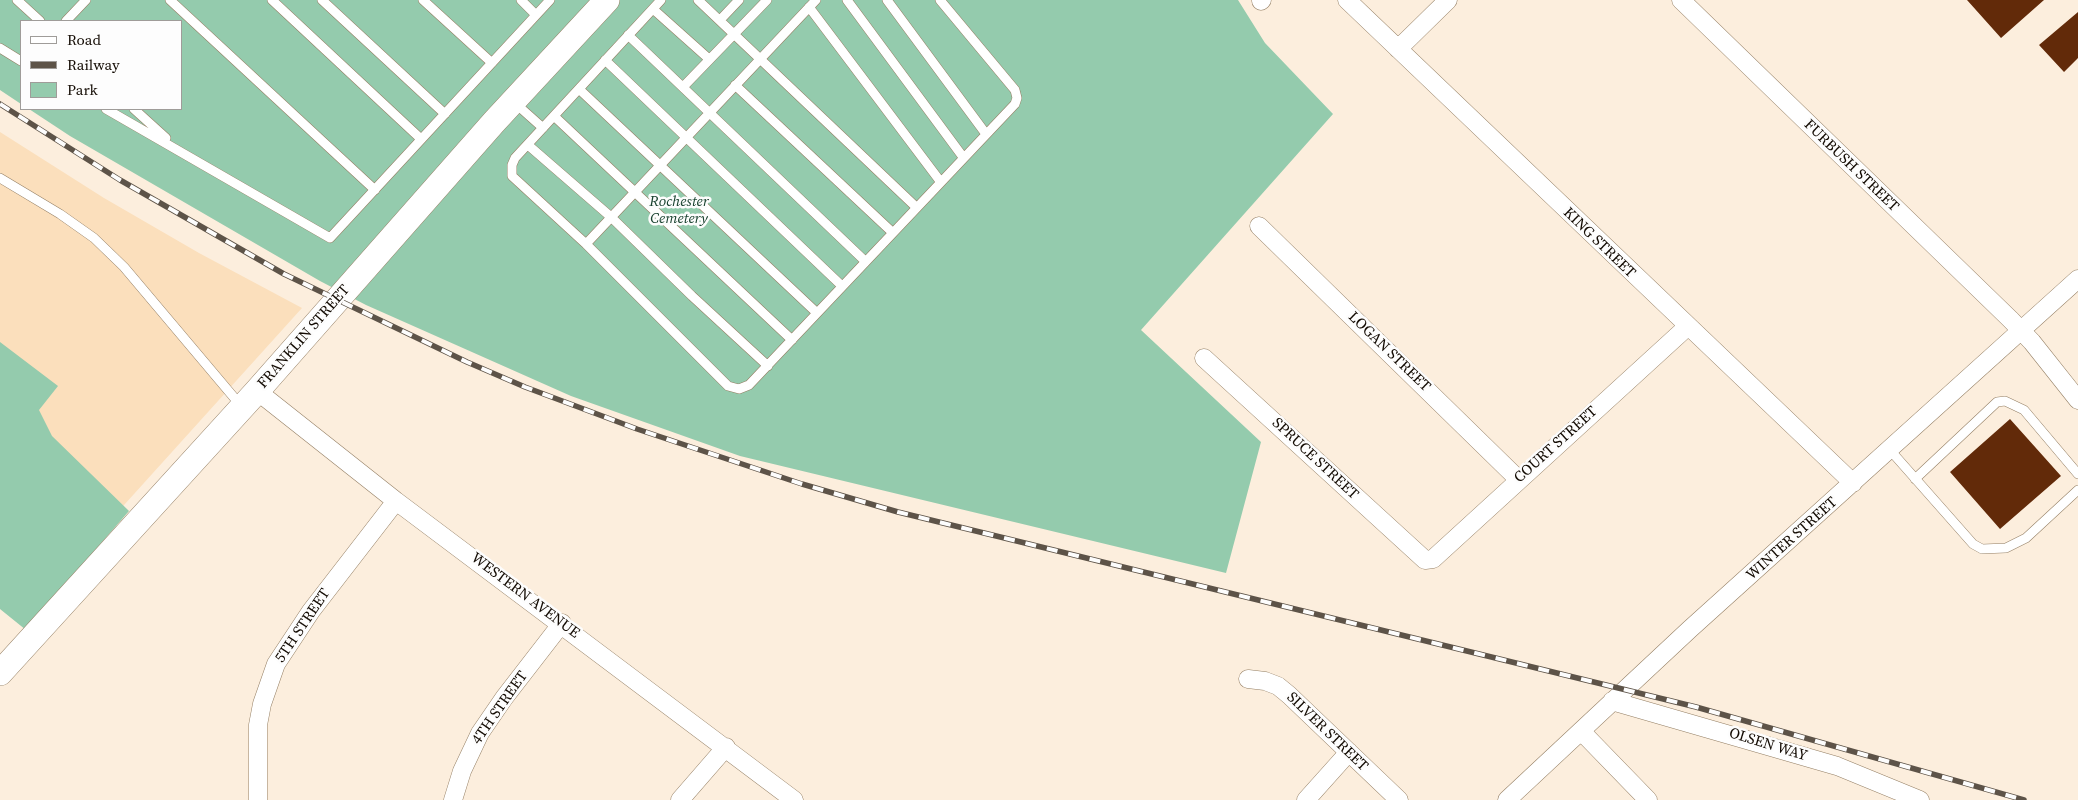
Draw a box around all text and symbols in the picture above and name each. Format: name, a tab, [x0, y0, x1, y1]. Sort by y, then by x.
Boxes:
legend	[20, 20, 182, 110]
text: Road	[67, 29, 101, 50]
text: Railway	[67, 54, 120, 75]
text: Park	[67, 79, 98, 100]
street label: FURBUSH STREET	[1800, 116, 1902, 216]
park label: Rochester Cemetery	[649, 193, 709, 228]
street label: KING STREET	[1559, 204, 1639, 282]
street label: FRANKLIN STREET	[254, 282, 354, 392]
street label: LOGAN STREET	[1344, 308, 1434, 396]
street label: COURT STREET	[1511, 403, 1601, 487]
street label: SPRUCE STREET	[1268, 414, 1362, 504]
street label: WINTER STREET	[1743, 494, 1841, 584]
street label: WESTERN AVENUE	[467, 549, 583, 643]
street label: 5TH STREET	[272, 586, 334, 666]
street label: 4TH STREET	[468, 668, 532, 748]
street label: SILVER STREET	[1283, 689, 1371, 775]
street label: OLSEN WAY	[1727, 725, 1809, 765]

